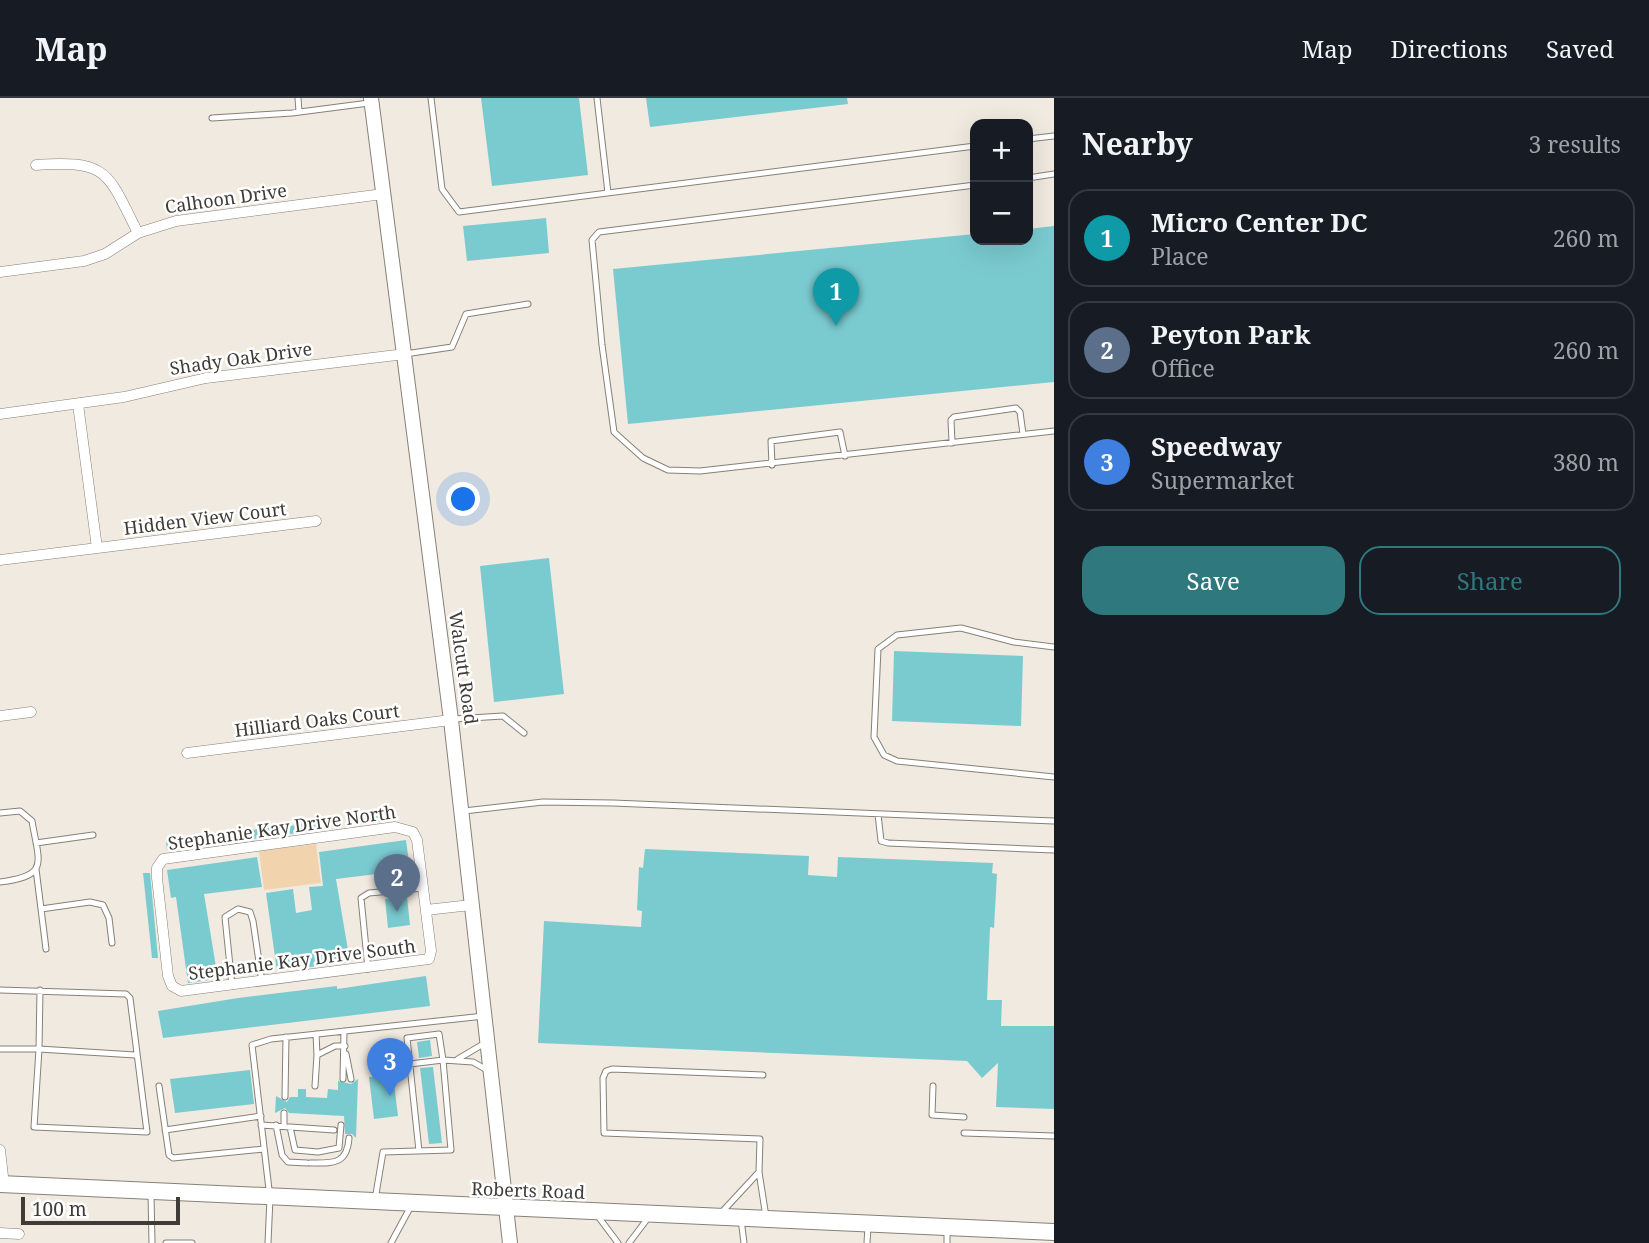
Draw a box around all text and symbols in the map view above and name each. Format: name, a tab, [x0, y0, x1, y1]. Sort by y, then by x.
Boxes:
text: Map	[35, 26, 108, 71]
text: Map	[1302, 32, 1353, 65]
text: Directions	[1391, 32, 1508, 65]
text: Saved	[1546, 32, 1614, 65]
map controls	[970, 119, 1033, 245]
button: +	[970, 119, 1033, 182]
text: Nearby	[1082, 123, 1193, 164]
text: 3 results	[1528, 128, 1621, 160]
street label: Calhoon Drive	[163, 178, 288, 218]
button: −	[970, 182, 1033, 245]
text: Micro Center DC	[1151, 204, 1368, 240]
text: 1	[1101, 222, 1114, 254]
text: 260 m	[1553, 222, 1619, 254]
text: Place	[1151, 240, 1209, 272]
pin: 1	[813, 268, 859, 326]
text: Peyton Park	[1151, 316, 1310, 352]
text: 2	[1101, 334, 1114, 366]
text: 260 m	[1553, 334, 1619, 366]
street label: Shady Oak Drive	[168, 336, 314, 380]
text: Office	[1151, 352, 1215, 384]
text: Speedway	[1151, 428, 1282, 464]
text: 3	[1101, 446, 1114, 478]
text: 380 m	[1553, 446, 1619, 478]
text: Supermarket	[1151, 464, 1294, 496]
your location	[446, 482, 480, 516]
street label: Hidden View Court	[122, 496, 287, 540]
button: Save	[1082, 546, 1345, 615]
button: Share	[1359, 546, 1621, 615]
street label: Walcutt Road	[444, 610, 484, 726]
street label: Hilliard Oaks Court	[233, 698, 401, 742]
street label: Stephanie Kay Drive North	[166, 799, 397, 855]
pin: 2	[374, 854, 420, 912]
street label: Stephanie Kay Drive South	[187, 933, 417, 985]
pin: 3	[367, 1038, 413, 1096]
street label: Roberts Road	[471, 1176, 585, 1204]
scale bar	[21, 1194, 180, 1226]
text: 100 m	[32, 1196, 87, 1222]

